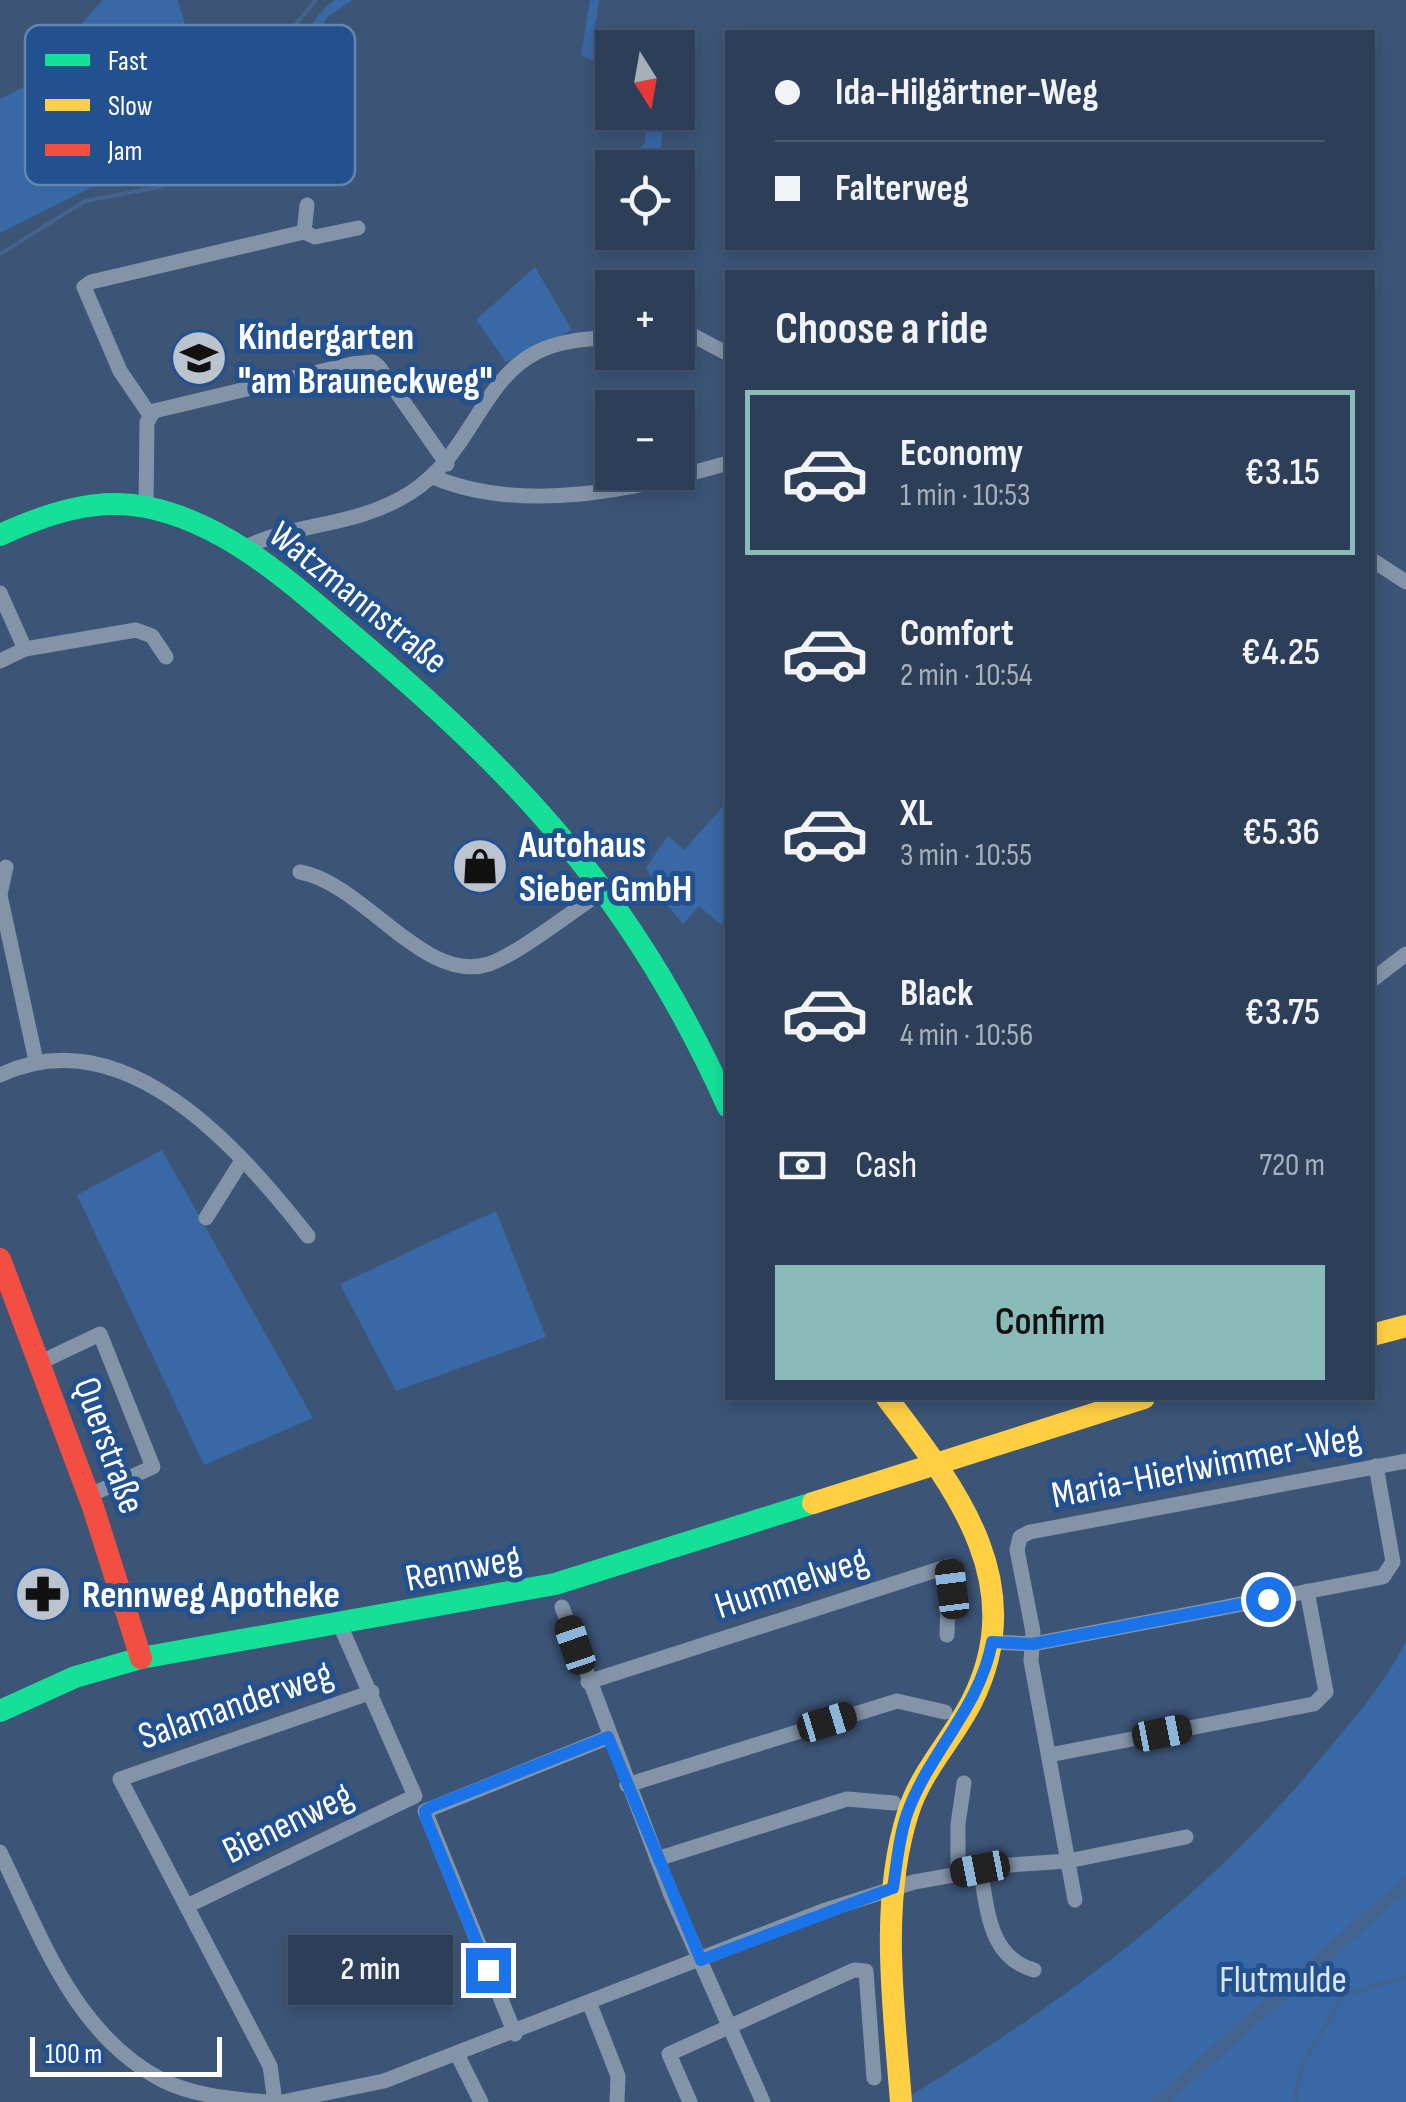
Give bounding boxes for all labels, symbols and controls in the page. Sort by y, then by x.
legend [25,25,355,185]
north arrow [595,30,695,130]
map controls [595,30,695,490]
text: Fast [108,45,147,78]
text: Ida-Hilgärtner-Weg [835,70,1098,115]
text: Slow [108,90,153,123]
text: Jam [107,135,143,168]
button: locate [595,150,695,250]
text: Falterweg [835,166,969,211]
button: + [595,270,695,370]
text: Choose a ride [775,302,988,357]
place label: Kindergarten "am Brauneckweg" [238,315,493,404]
school or university icon: Kindergarten "am Brauneckweg" [169,328,229,388]
button: − [595,390,695,490]
icon: car [780,428,870,518]
text: Economy [900,431,1023,476]
text: €3.15 [1245,450,1320,495]
text: 1 min · 10:53 [900,476,1030,515]
street label: Watzmannstraße [260,512,456,684]
icon: car [780,608,870,698]
text: Comfort [900,611,1014,656]
text: €4.25 [1241,630,1320,675]
text: 2 min · 10:54 [900,656,1032,695]
icon: car [780,788,870,878]
text: XL [900,791,933,836]
text: €5.36 [1242,810,1320,855]
place label: Autohaus Sieber GmbH [518,823,692,912]
shop icon: Autohaus Sieber GmbH [450,836,510,896]
text: 3 min · 10:55 [900,836,1032,875]
icon: car [780,968,870,1058]
text: Black [900,971,973,1016]
text: €3.75 [1245,990,1320,1035]
text: 4 min · 10:56 [900,1016,1033,1055]
icon: cash [775,1138,830,1193]
text: Cash [855,1143,917,1188]
text: 720 m [1259,1146,1325,1185]
button: Confirm [775,1265,1325,1380]
street label: Querstraße [63,1371,154,1520]
street label: Maria-Hierlwimmer-Weg [1048,1414,1365,1519]
street label: Rennweg [402,1535,525,1602]
street label: Hummelweg [709,1538,874,1629]
car [933,1557,971,1621]
pharmacy icon: Rennweg Apotheke [13,1564,73,1624]
place label: Rennweg Apotheke [82,1573,340,1618]
route start [1246,1577,1291,1622]
car [551,1612,599,1678]
street label: Salamanderweg [133,1651,338,1760]
car [794,1699,860,1745]
car [1130,1713,1194,1753]
street label: Bienenweg [215,1773,360,1874]
car [948,1849,1012,1889]
callout: 2 min [288,1935,453,2005]
route end [466,1948,511,1993]
text: 2 min [341,1950,400,1989]
park label: Flutmulde [1219,1958,1347,2003]
scale bar [30,2032,222,2076]
text: 100 m [45,2038,102,2071]

